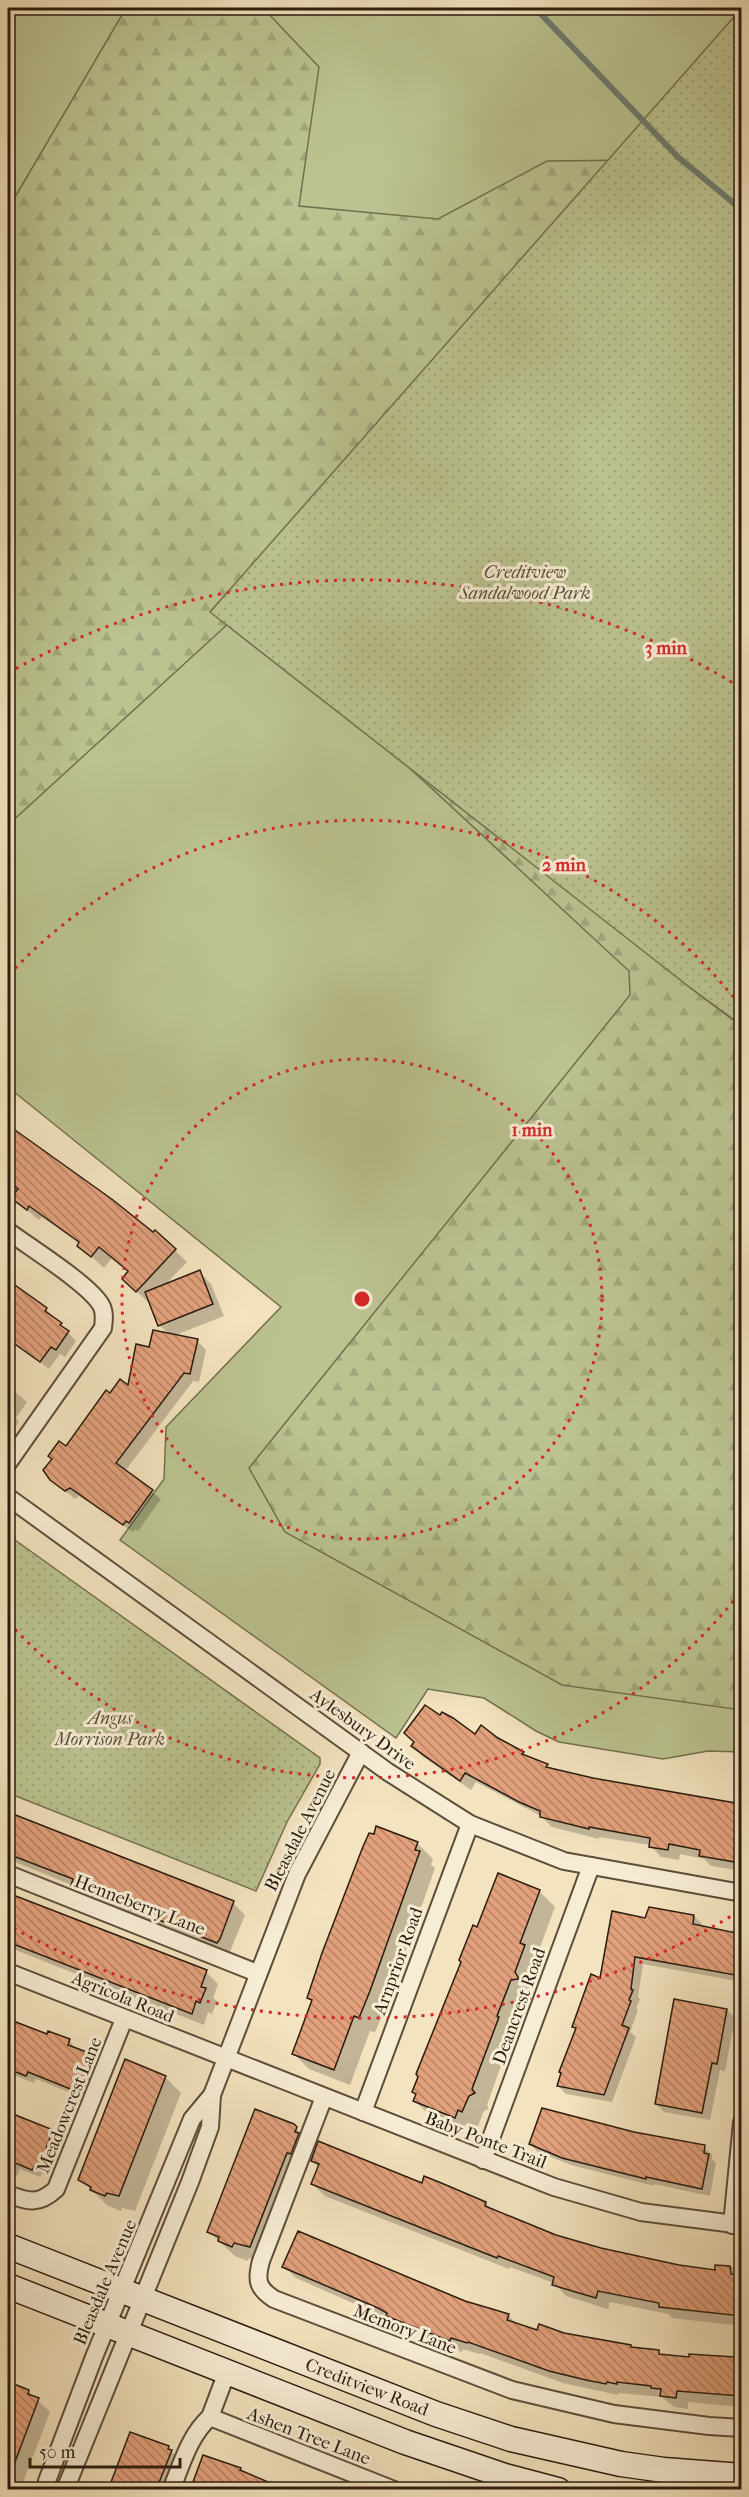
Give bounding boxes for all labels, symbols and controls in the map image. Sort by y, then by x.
park label: Creditview Sandalwood Park [459,562,590,604]
text: 3 min [645,638,688,659]
text: 2 min [542,855,586,876]
text: 1 min [511,1120,553,1141]
centre of rings [352,1289,372,1309]
street label: Aylesbury Drive [305,1683,420,1775]
park label: Angus Morrison Park [53,1708,165,1750]
street label: Bleasdale Avenue [261,1766,340,1895]
street label: Henneberry Lane [72,1871,208,1940]
street label: Arnprior Road [369,1904,428,2019]
street label: Deancrest Road [489,1945,550,2067]
street label: Agricola Road [68,1967,177,2028]
street label: Meadowcrest Lane [33,2034,106,2176]
street label: Baby Ponte Trail [422,2108,550,2173]
street label: Bleasdale Avenue [70,2216,141,2348]
street label: Memory Lane [350,2300,459,2359]
street label: Creditview Road [302,2354,432,2421]
street label: Ashen Tree Lane [243,2403,373,2470]
scale bar [30,2431,180,2469]
text: 50 m [39,2442,76,2463]

